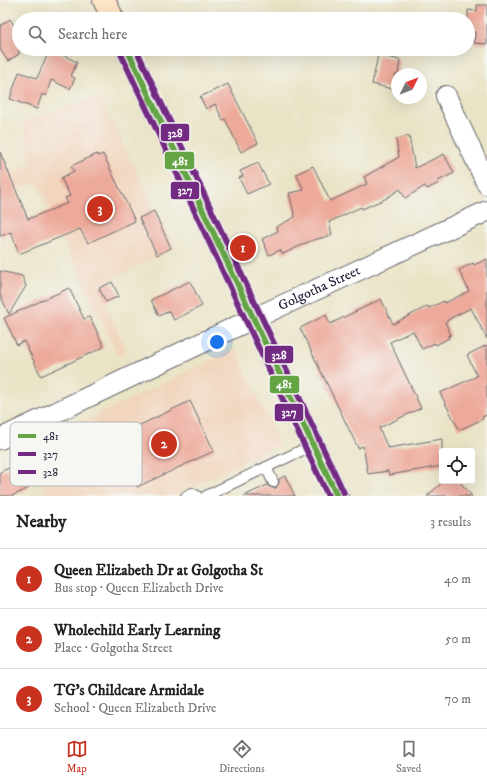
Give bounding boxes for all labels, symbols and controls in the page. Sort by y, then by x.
search box [12,12,475,56]
icon: search [26,23,48,45]
text: Search here [58,25,127,44]
north arrow [391,68,427,104]
line badge: 328 [160,123,190,142]
text: 328 [167,127,183,141]
line badge: 481 [164,151,195,170]
text: 481 [171,155,188,169]
line badge: 327 [170,181,200,200]
text: 327 [177,184,193,198]
pin: 3 [87,194,113,224]
pin: 1 [230,233,256,263]
street label: Golgotha Street [275,261,364,315]
your location [207,332,227,352]
line badge: 328 [264,345,294,364]
text: 328 [271,349,287,363]
line badge: 481 [269,375,300,394]
text: 481 [275,378,292,392]
line badge: 327 [274,403,304,422]
text: 327 [281,406,297,420]
legend [10,422,142,486]
pin: 2 [151,429,177,459]
text: 481 [43,430,59,444]
text: 327 [43,448,58,462]
map controls [439,448,475,484]
button: locate [439,448,475,484]
text: 328 [43,466,59,480]
text: Nearby [16,511,66,533]
text: 3 results [430,514,471,530]
text: Queen Elizabeth Dr at Golgotha St [54,561,263,580]
text: 1 [27,571,31,587]
text: 40 m [444,571,471,587]
text: Bus stop · Queen Elizabeth Drive [54,580,224,596]
text: Wholechild Early Learning [54,621,220,640]
text: 2 [26,631,32,647]
text: 50 m [445,631,471,647]
text: Place · Golgotha Street [54,640,173,656]
text: TG's Childcare Armidale [54,681,204,700]
text: 3 [27,691,31,707]
text: 70 m [445,691,471,707]
text: School · Queen Elizabeth Drive [54,700,216,716]
tab: Map [66,738,88,776]
tab: Directions [219,738,265,776]
tab: Saved [396,738,421,776]

